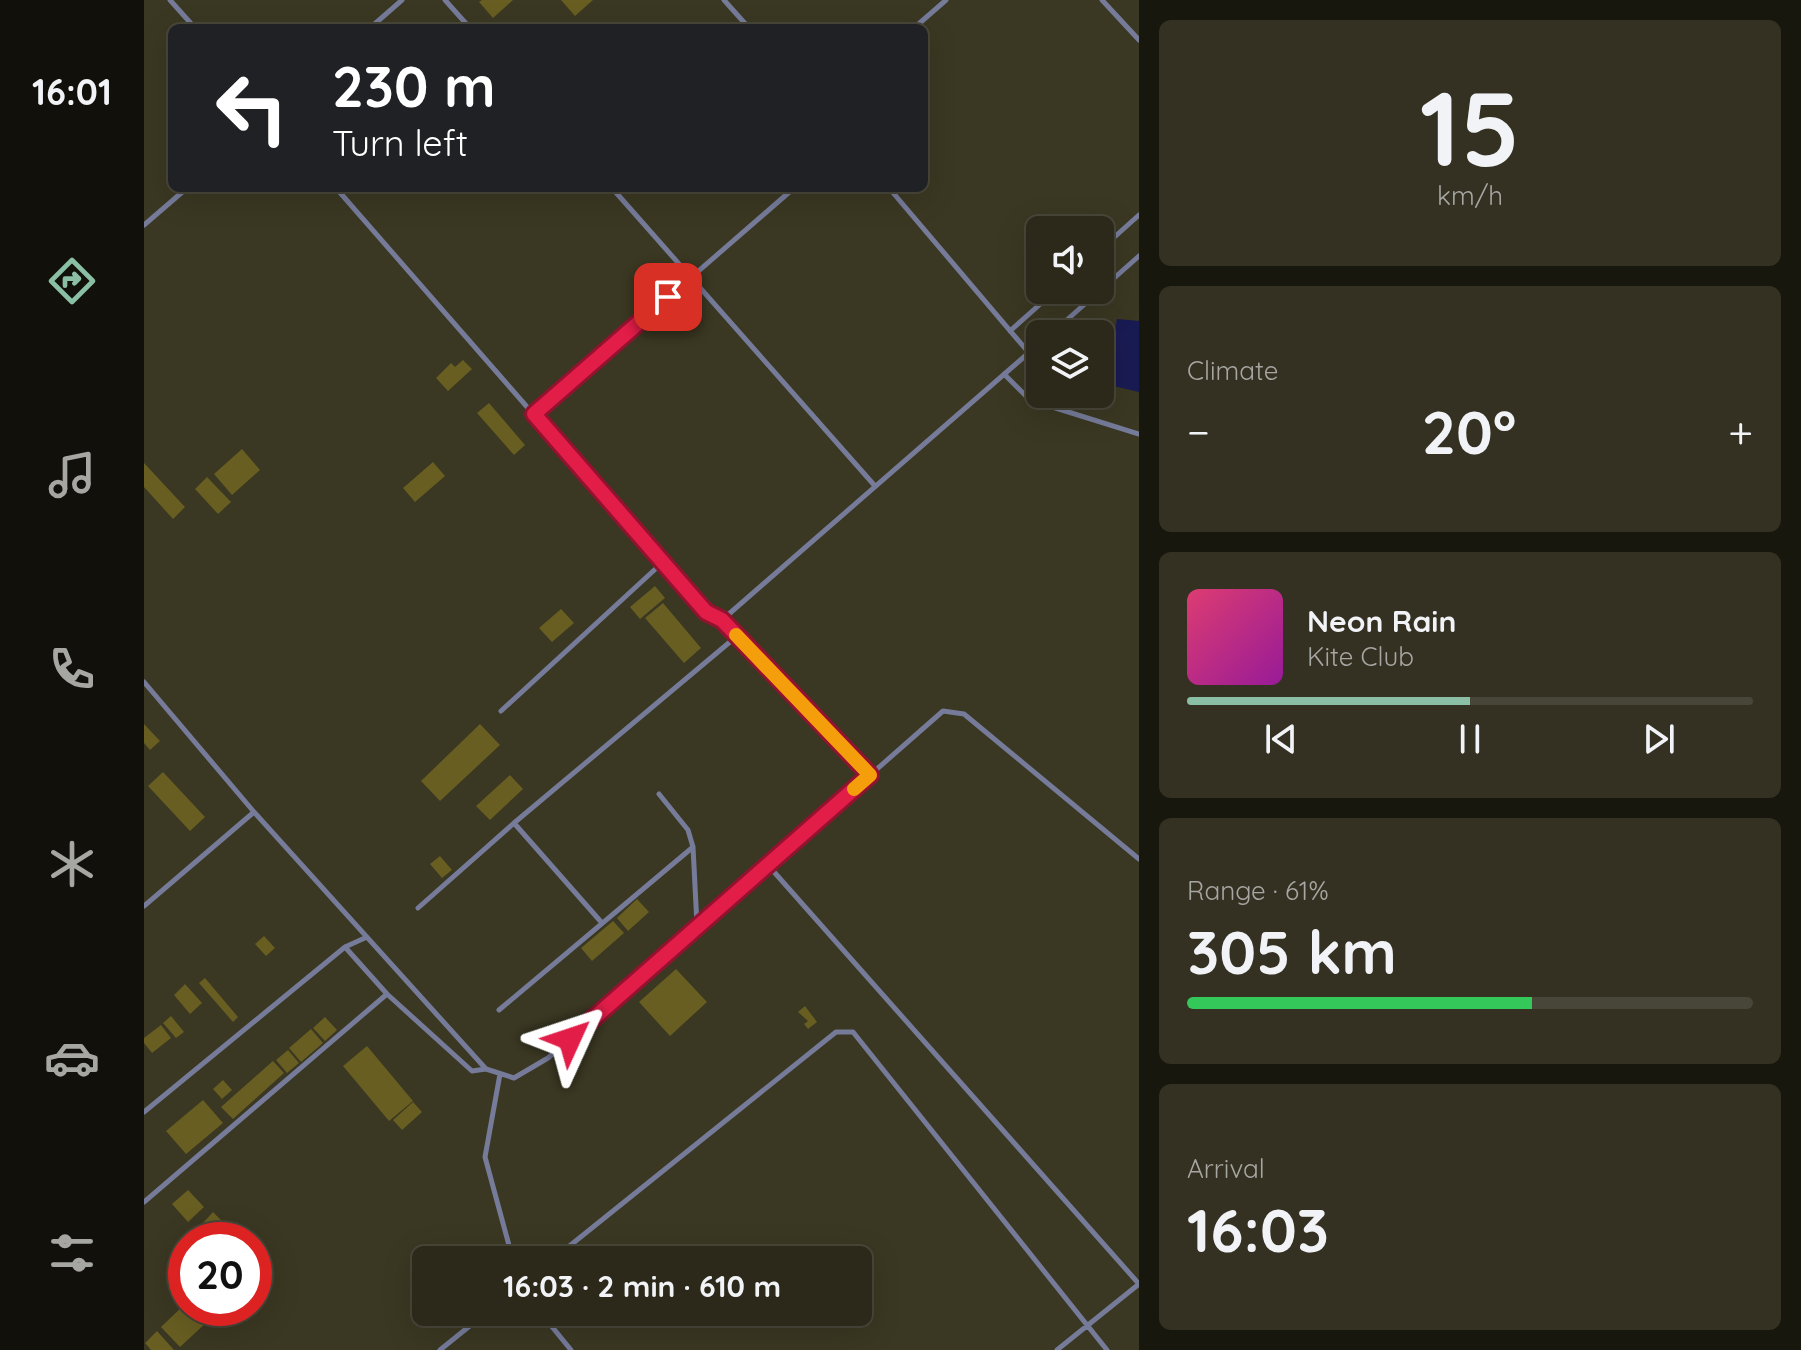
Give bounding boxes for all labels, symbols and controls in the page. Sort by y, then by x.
text: 230 m [332,51,496,121]
icon: left [200,56,304,160]
text: 15 [1420,62,1520,192]
text: 16:01 [32,69,112,114]
text: Turn left [332,120,468,165]
text: km/h [1437,179,1503,212]
map controls [1026,216,1114,408]
button: sound [1026,216,1114,304]
icon: directions [44,253,100,309]
pin [634,263,702,331]
icon: arrive [646,275,690,319]
button: layers [1026,320,1114,408]
text: Climate [1187,354,1278,387]
text: 20° [1422,394,1516,469]
text: − [1187,404,1210,459]
text: + [1728,404,1753,459]
icon: music [44,447,100,503]
text: Neon Rain [1307,602,1456,640]
text: Kite Club [1307,640,1414,673]
icon: phone [44,641,100,697]
icon: previous [1259,717,1303,761]
icon: pause [1448,717,1492,761]
icon: next [1637,717,1681,761]
icon: climate [44,836,100,892]
text: Range · 61% [1187,874,1329,907]
text: 305 km [1187,914,1397,989]
position arrow [528,997,612,1081]
icon: car [44,1030,100,1086]
text: Arrival [1187,1152,1265,1185]
text: 16:03 [1187,1192,1329,1267]
speed limit sign: 20 [168,1222,272,1326]
icon: filters [44,1225,100,1281]
text: 16:03 · 2 min · 610 m [503,1267,781,1305]

